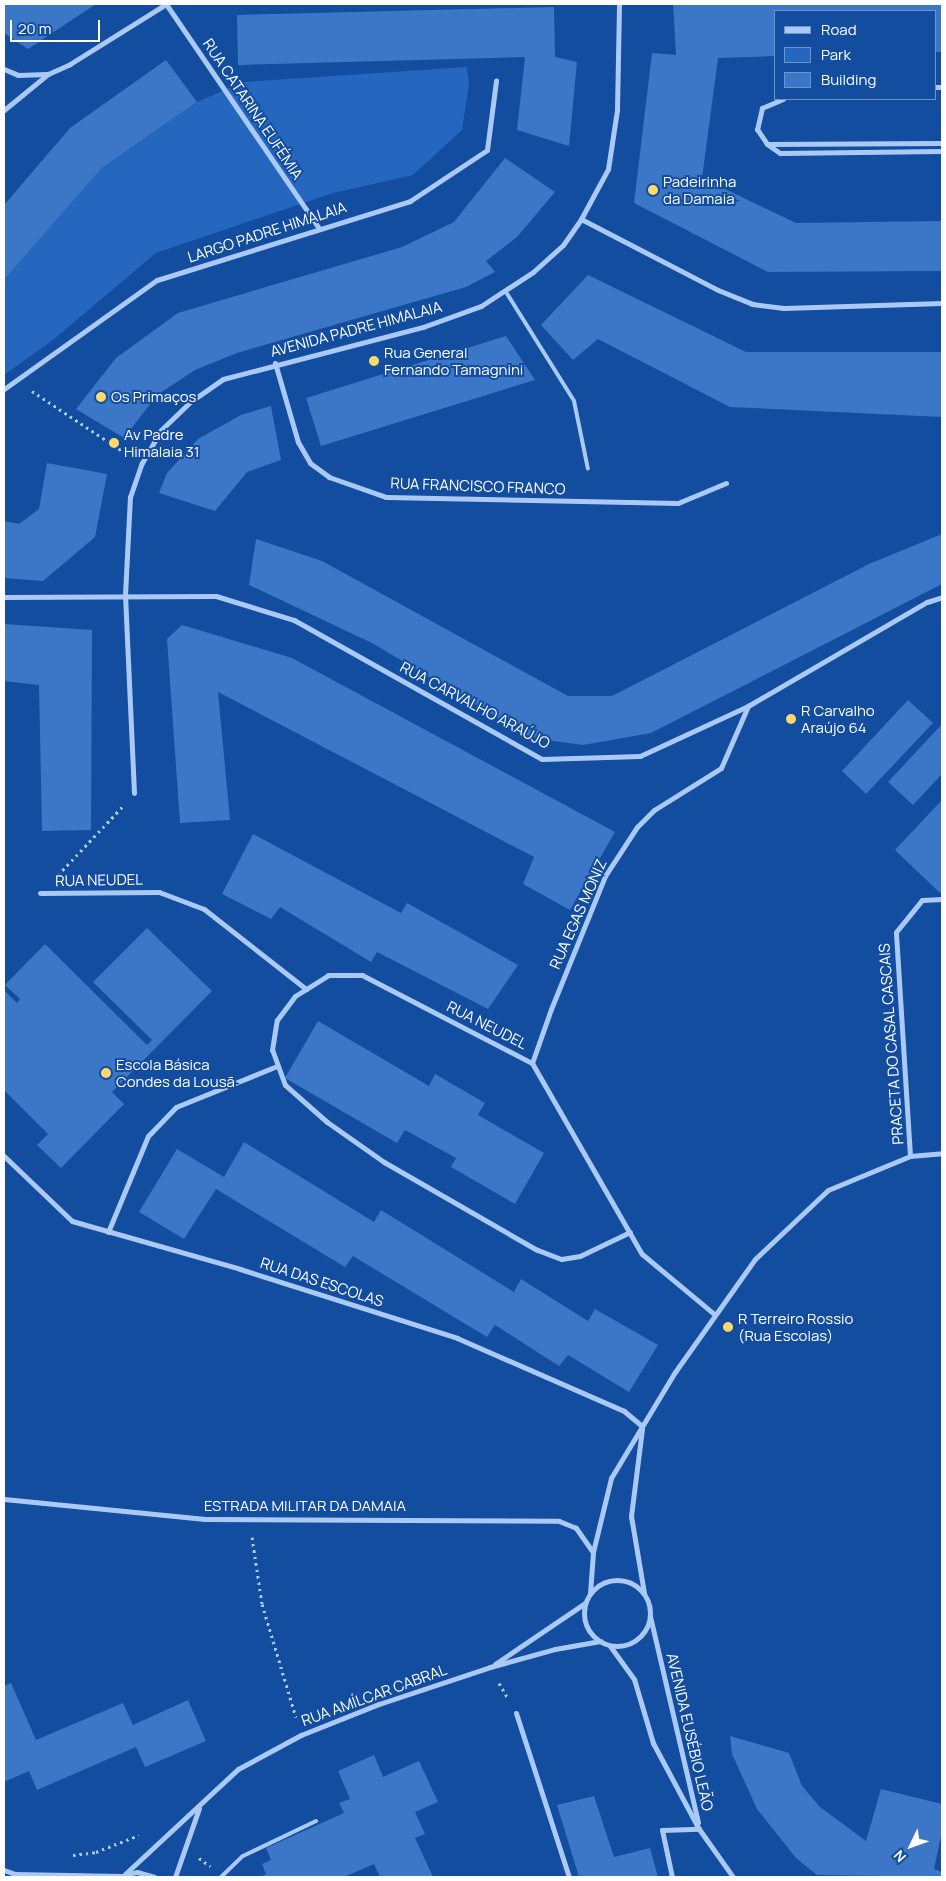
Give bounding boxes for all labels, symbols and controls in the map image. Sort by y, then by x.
scale bar [12,10,102,42]
legend [774,10,936,100]
text: 20 m [18,18,51,39]
text: Road [821,19,857,40]
street label: RUA CATARINA EUFÉMIA [199,35,307,183]
text: Park [821,44,851,65]
text: Building [821,69,876,90]
place label: Padeirinha da Damaia [663,172,736,207]
marker: Padeirinha da Damaia [647,184,659,196]
street label: LARGO PADRE HIMALAIA [185,198,349,266]
street label: AVENIDA PADRE HIMALAIA [268,297,444,361]
place label: Rua General Fernando Tamagnini [384,343,523,378]
marker: Rua General Fernando Tamagnini [368,355,380,367]
place label: Os Primaços [111,388,196,406]
marker: Os Primaços [95,391,107,403]
place label: Av Padre Himalaia 31 [124,425,200,460]
marker: Av Padre Himalaia 31 [108,437,120,449]
street label: RUA FRANCISCO FRANCO [390,474,566,498]
street label: RUA CARVALHO ARAÚJO [397,658,553,752]
place label: R Carvalho Araújo 64 [801,701,875,736]
marker: R Carvalho Araújo 64 [785,713,797,725]
street label: RUA EGAS MONIZ [546,856,610,972]
street label: RUA NEUDEL [55,870,143,890]
street label: PRACETA DO CASAL CASCAIS [875,942,907,1146]
street label: RUA NEUDEL [444,997,530,1053]
place label: Escola Básica Condes da Lousã [116,1055,235,1090]
marker: Escola Básica Condes da Lousã [100,1067,112,1079]
street label: RUA DAS ESCOLAS [258,1254,386,1310]
place label: R Terreiro Rossio (Rua Escolas) [738,1309,853,1344]
marker: R Terreiro Rossio (Rua Escolas) [722,1321,734,1333]
street label: ESTRADA MILITAR DA DAMAIA [204,1497,406,1515]
street label: AVENIDA EUSÉBIO LEÃO [663,1651,717,1813]
street label: RUA AMÍLCAR CABRAL [299,1660,449,1730]
north arrow [886,1821,936,1871]
text: N [889,1846,910,1866]

